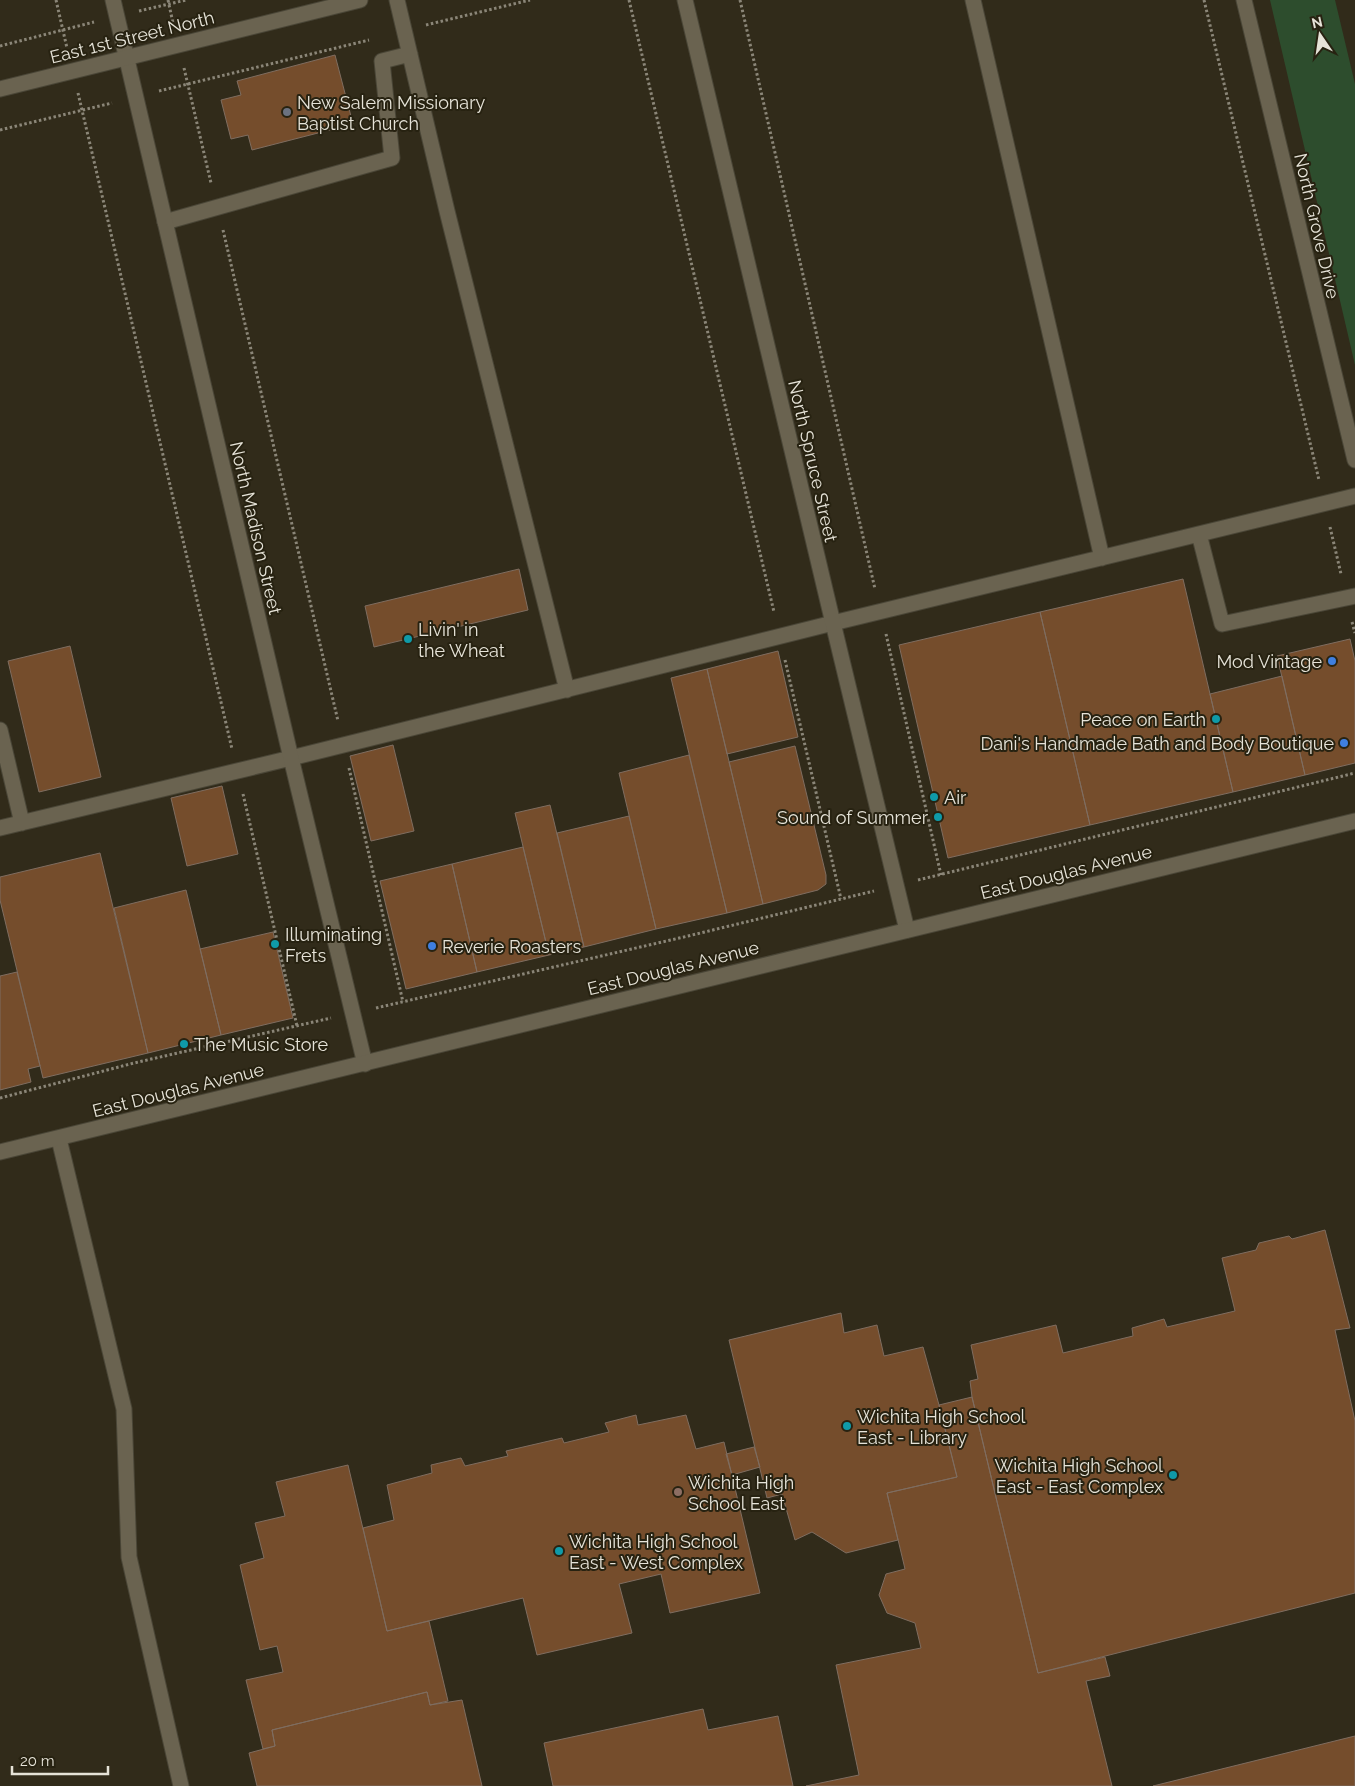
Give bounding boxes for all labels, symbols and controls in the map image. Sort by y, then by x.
street label: East 1st Street North [48,6,216,68]
north arrow [1295,10,1345,60]
text: N [1310,13,1324,31]
place label: New Salem Missionary Baptist Church [297,92,485,134]
marker: New Salem Missionary Baptist Church [281,106,293,118]
street label: North Grove Drive [1290,151,1344,301]
street label: North Spruce Street [784,378,842,544]
street label: North Madison Street [226,439,286,617]
place label: Livin' in the Wheat [418,619,505,661]
marker: Livin' in the Wheat [402,633,414,645]
place label: Mod Vintage [1216,651,1322,672]
marker: Mod Vintage [1326,655,1338,667]
place label: Peace on Earth [1080,709,1206,730]
marker: Peace on Earth [1210,713,1222,725]
place label: Dani's Handmade Bath and Body Boutique [981,733,1334,754]
marker: Dani's Handmade Bath and Body Boutique [1338,737,1350,749]
place label: Air [944,787,967,808]
marker: Air [928,791,940,803]
place label: Sound of Summer [777,807,929,828]
marker: Sound of Summer [932,811,944,823]
street label: East Douglas Avenue [978,840,1154,903]
place label: Illuminating Frets [285,924,382,966]
place label: Reverie Roasters [442,936,581,957]
street label: East Douglas Avenue [585,936,761,999]
marker: Illuminating Frets [269,938,281,950]
marker: Reverie Roasters [426,940,438,952]
place label: The Music Store [194,1034,329,1055]
marker: The Music Store [178,1038,190,1050]
street label: East Douglas Avenue [90,1058,266,1121]
place label: Wichita High School East - Library [857,1406,1026,1448]
marker: Wichita High School East - Library [841,1420,853,1432]
place label: Wichita High School East - East Complex [994,1455,1163,1497]
marker: Wichita High School East - East Complex [1167,1469,1179,1481]
place label: Wichita High School East [688,1472,794,1514]
marker: Wichita High School East [672,1486,684,1498]
place label: Wichita High School East - West Complex [569,1531,743,1573]
marker: Wichita High School East - West Complex [553,1545,565,1557]
scale bar [12,1744,109,1776]
text: 20 m [20,1752,55,1770]

